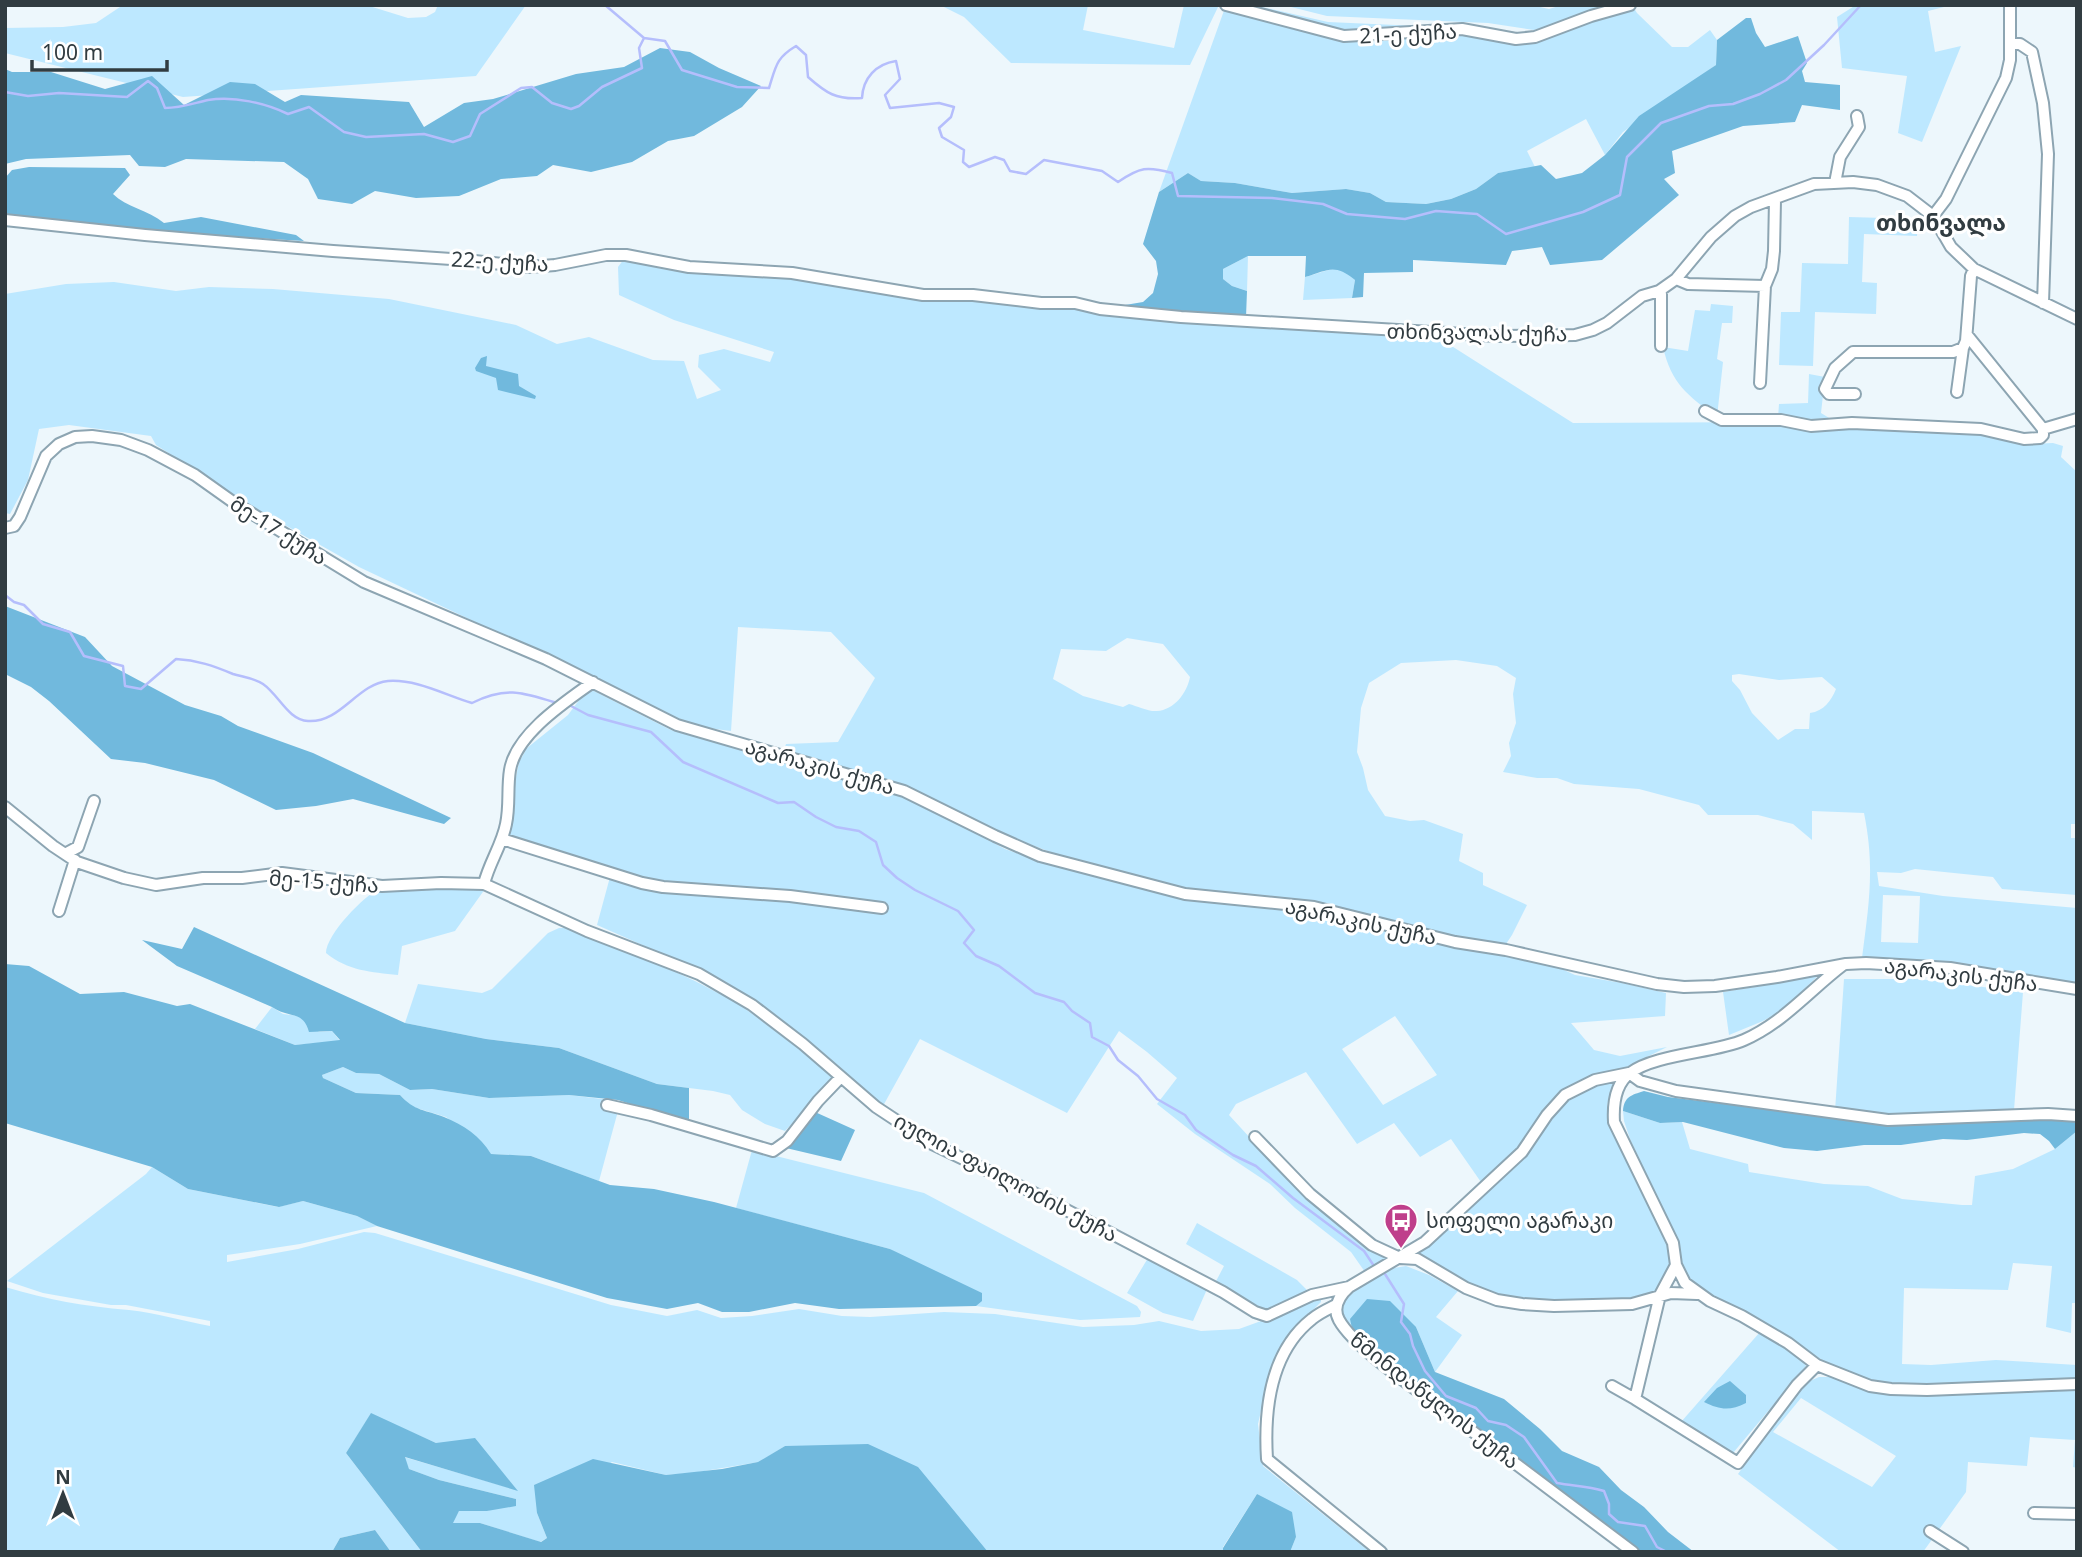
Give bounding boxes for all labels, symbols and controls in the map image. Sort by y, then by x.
street label: 21-ე ქუჩა [1359,16,1457,50]
scale bar [32,28,166,72]
text: 100 m [42,38,103,66]
district label: თხინვალა [1876,206,2006,238]
street label: 22-ე ქუჩა [451,244,549,278]
street label: თხინვალას ქუჩა [1386,316,1568,348]
street label: მე-17 ქუჩა [225,489,333,571]
street label: აგარაკის ქუჩა [742,731,898,801]
street label: მე-15 ქუჩა [268,863,380,899]
street label: აგარაკის ქუჩა [1283,891,1439,951]
street label: აგარაკის ქუჩა [1883,951,2039,997]
street label: იულია ფაილოძის ქუჩა [889,1106,1123,1248]
bus stop icon: სოფელი აგარაკი [1382,1201,1420,1250]
place label: სოფელი აგარაკი [1426,1206,1613,1234]
street label: წმინდაწყლის ქუჩა [1345,1325,1525,1475]
north arrow [28,1459,98,1529]
text: N [55,1464,71,1490]

